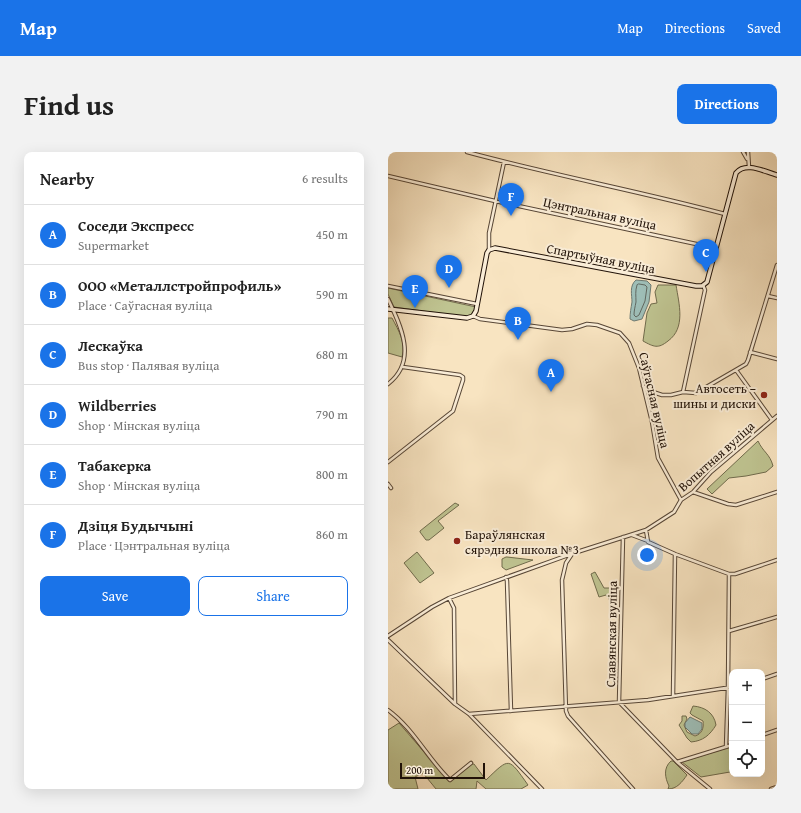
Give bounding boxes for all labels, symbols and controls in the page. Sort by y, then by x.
text: Map [20,14,57,42]
text: Map [617,18,643,38]
text: Directions [665,18,725,38]
text: Saved [747,18,781,38]
text: Find us [24,84,114,125]
button: Directions [677,84,777,124]
text: Nearby [40,166,94,191]
text: 6 results [302,169,348,188]
pin: F [498,183,524,216]
street label: Цэнтральная вуліца [542,192,659,235]
text: Соседи Экспресс [78,215,194,236]
text: A [49,225,57,244]
text: 450 m [316,225,348,244]
text: Supermarket [78,236,149,255]
street label: Спартыўная вуліца [545,239,658,278]
pin: C [693,239,719,272]
pin: D [436,255,462,288]
text: ООО «Металлстройпрофиль» [78,275,281,296]
pin: E [402,275,428,308]
text: B [49,285,57,304]
text: 590 m [316,285,348,304]
text: Place · Саўгасная вуліца [78,296,212,315]
pin: B [505,307,531,340]
text: Лескаўка [78,335,143,356]
text: C [49,345,57,364]
text: 680 m [316,345,348,364]
street label: Саўгасная вуліца [634,350,675,451]
text: Bus stop · Палявая вуліца [78,356,219,375]
pin: A [538,359,564,392]
place label: Автосеть – шины и диски [673,379,756,413]
marker: Автосеть – шины и диски [759,390,769,400]
text: Wildberries [78,395,156,416]
text: D [49,405,57,424]
text: 790 m [316,405,348,424]
text: Shop · Мінская вуліца [78,416,200,435]
street label: Вопытная вуліца [674,416,759,496]
text: Табакерка [78,455,151,476]
text: E [50,465,56,484]
text: 800 m [316,465,348,484]
text: Shop · Мінская вуліца [78,476,200,495]
text: Дзіця Будычыні [78,515,193,536]
text: F [50,525,56,544]
text: 860 m [316,525,348,544]
place label: Бараўлянская сярэдняя школа №3 [465,525,579,559]
text: Place · Цэнтральная вуліца [78,536,230,555]
marker: Бараўлянская сярэдняя школа №3 [452,536,462,546]
your location [637,545,657,565]
button: Save [40,576,190,616]
button: Share [198,576,348,616]
street label: Славянская вуліца [601,580,622,687]
map controls [729,669,765,777]
button: + [729,669,765,705]
button: − [729,705,765,741]
button: locate [729,741,765,777]
scale bar [400,761,485,780]
text: 200 m [406,762,433,778]

